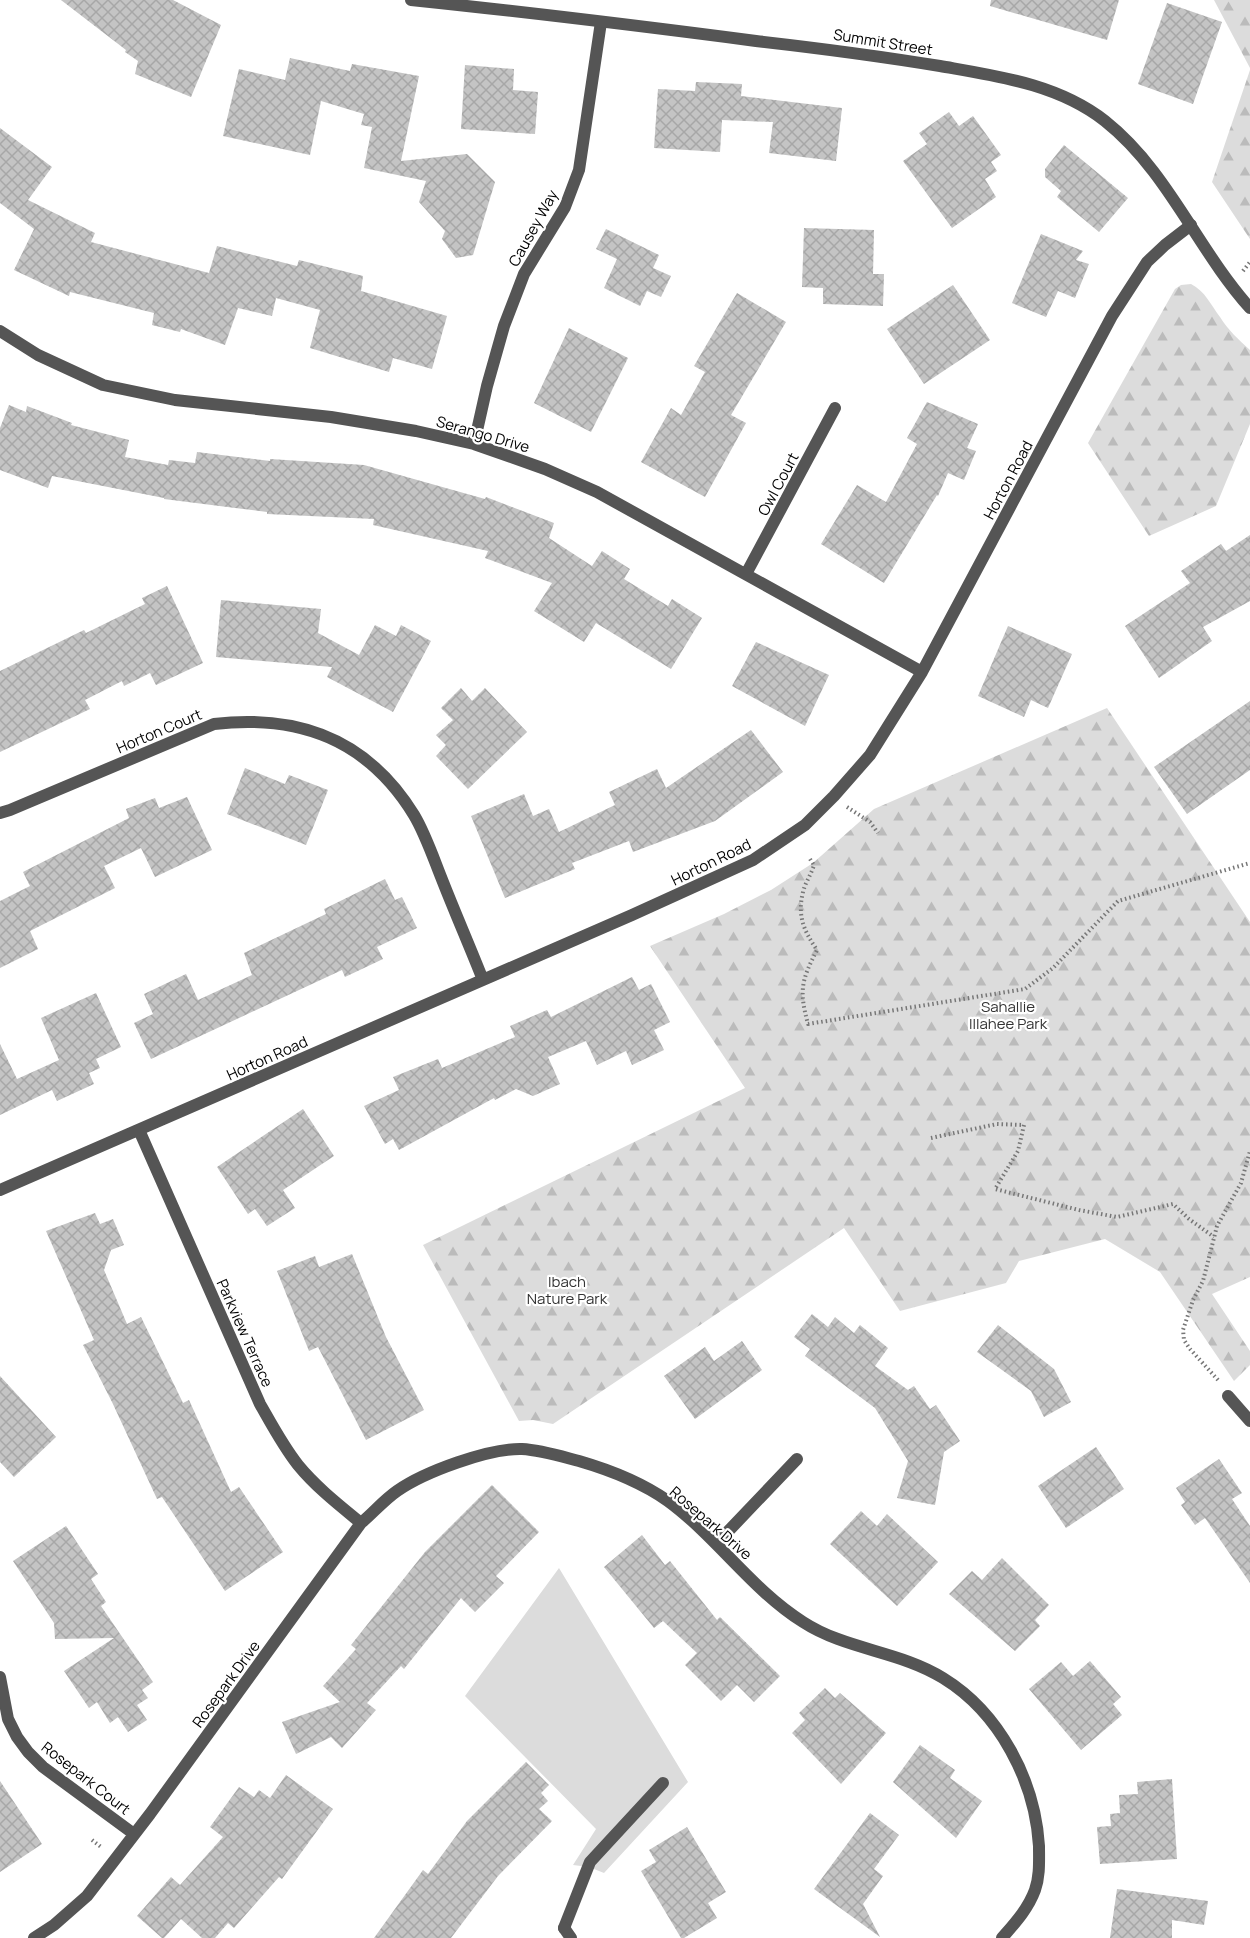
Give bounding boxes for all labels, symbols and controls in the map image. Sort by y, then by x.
street label: Summit Street [832,24,934,60]
street label: Causey Way [503,186,563,270]
street label: Serango Drive [434,411,532,457]
street label: Horton Road [978,437,1038,523]
street label: Owl Court [753,449,803,519]
street label: Horton Court [113,704,205,758]
street label: Horton Road [667,834,755,890]
park label: Sahallie Illahee Park [969,996,1048,1034]
street label: Horton Road [223,1031,311,1085]
park label: Ibach Nature Park [527,1271,608,1309]
street label: Parkview Terrace [212,1276,278,1391]
street label: Rosepark Drive [665,1481,757,1565]
street label: Rosepark Drive [187,1636,265,1732]
street label: Rosepark Court [37,1737,135,1819]

